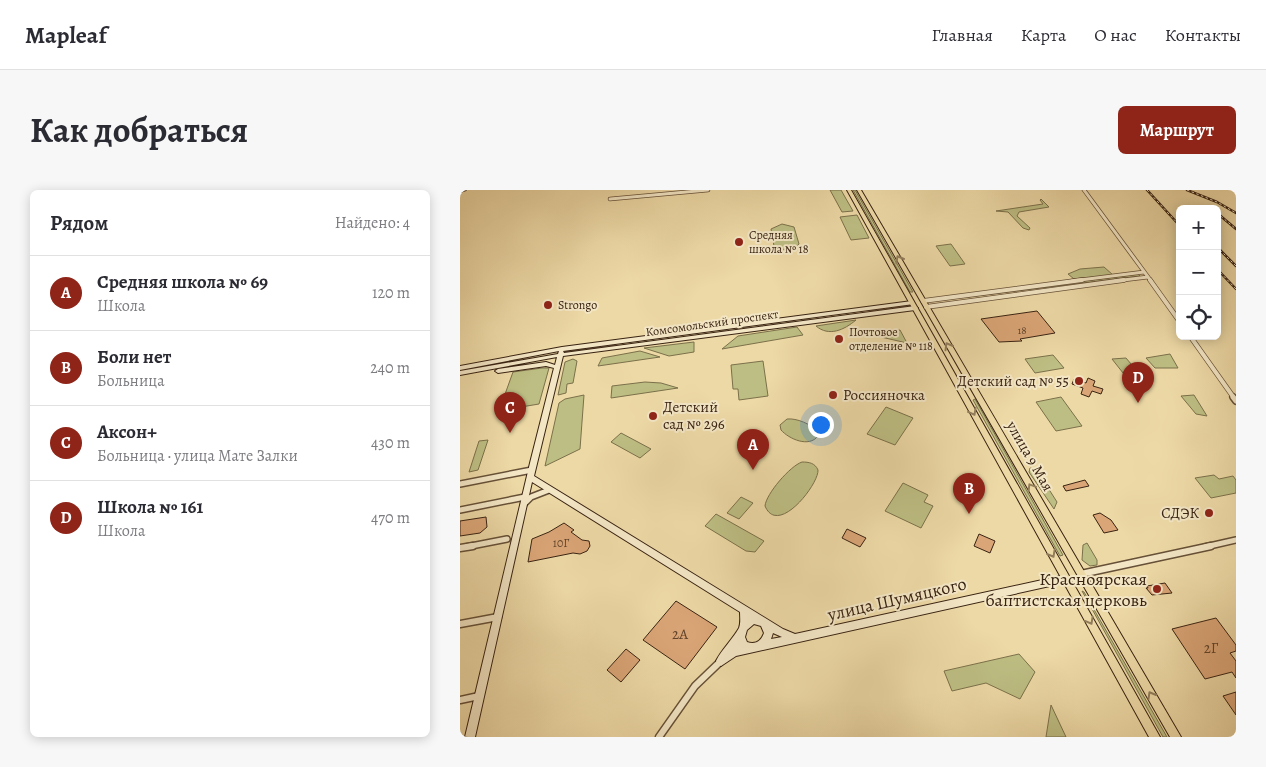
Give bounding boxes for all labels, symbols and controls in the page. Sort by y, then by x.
text: Mapleaf [25,19,107,51]
text: Главная [932,23,993,47]
text: Карта [1021,23,1066,47]
text: О нас [1094,23,1137,47]
text: Контакты [1165,23,1241,47]
text: Как добраться [30,106,248,154]
button: Маршрут [1118,106,1236,154]
map controls [1176,205,1221,340]
button: + [1176,205,1221,250]
text: Рядом [50,209,108,237]
text: Найдено: 4 [335,212,410,234]
place label: Средняя школа № 18 [749,227,809,257]
marker: Средняя школа № 18 [733,236,745,248]
button: − [1176,250,1221,295]
one-way arrow [895,255,905,264]
text: Средняя школа № 69 [97,269,268,295]
text: A [61,282,71,304]
text: 120 m [372,282,410,304]
text: Школа [97,295,145,317]
button: locate [1176,295,1221,340]
place label: Strongo [558,297,597,313]
marker: Strongo [542,299,554,311]
street label: Комсомольский проспект [645,306,780,340]
house number: 18 [1017,323,1027,338]
place label: Почтовое отделение № 118 [849,324,933,354]
marker: Почтовое отделение № 118 [833,333,845,345]
one-way arrow [945,343,955,352]
text: Боли нет [97,344,172,370]
text: B [61,357,71,379]
text: 240 m [370,357,410,379]
pin: D [1122,362,1154,403]
text: Больница [97,370,165,392]
place label: Детский сад № 55 [957,371,1069,391]
marker: Детский сад № 55 [1073,375,1085,387]
place label: Россияночка [843,385,925,405]
marker: Россияночка [827,389,839,401]
pin: C [494,392,526,433]
place label: Детский сад № 296 [663,397,725,434]
one-way arrow [966,406,976,415]
marker: Детский сад № 296 [647,410,659,422]
your location [808,412,834,438]
street label: улица 9 Мая [1001,416,1058,495]
text: Аксон+ [97,419,157,445]
pin: A [737,429,769,470]
text: C [61,432,71,454]
text: 430 m [371,432,410,454]
text: Больница · улица Мате Залки [97,445,298,467]
pin: B [953,473,985,514]
one-way arrow [1027,483,1037,492]
text: Школа № 161 [97,494,203,520]
place label: СДЭК [1161,503,1199,523]
text: D [60,507,72,529]
text: 470 m [371,507,410,529]
marker: СДЭК [1203,507,1215,519]
text: Школа [97,520,145,542]
house number: 10Г [553,535,569,551]
one-way arrow [1045,549,1055,558]
place label: Красноярская баптистская церковь [985,567,1147,612]
street label: улица Шумяцкого [824,571,969,627]
marker: Красноярская баптистская церковь [1151,583,1163,595]
one-way arrow [1083,615,1093,624]
house number: 2А [672,624,688,644]
house number: 2Г [1204,638,1219,658]
one-way arrow [1148,691,1158,700]

